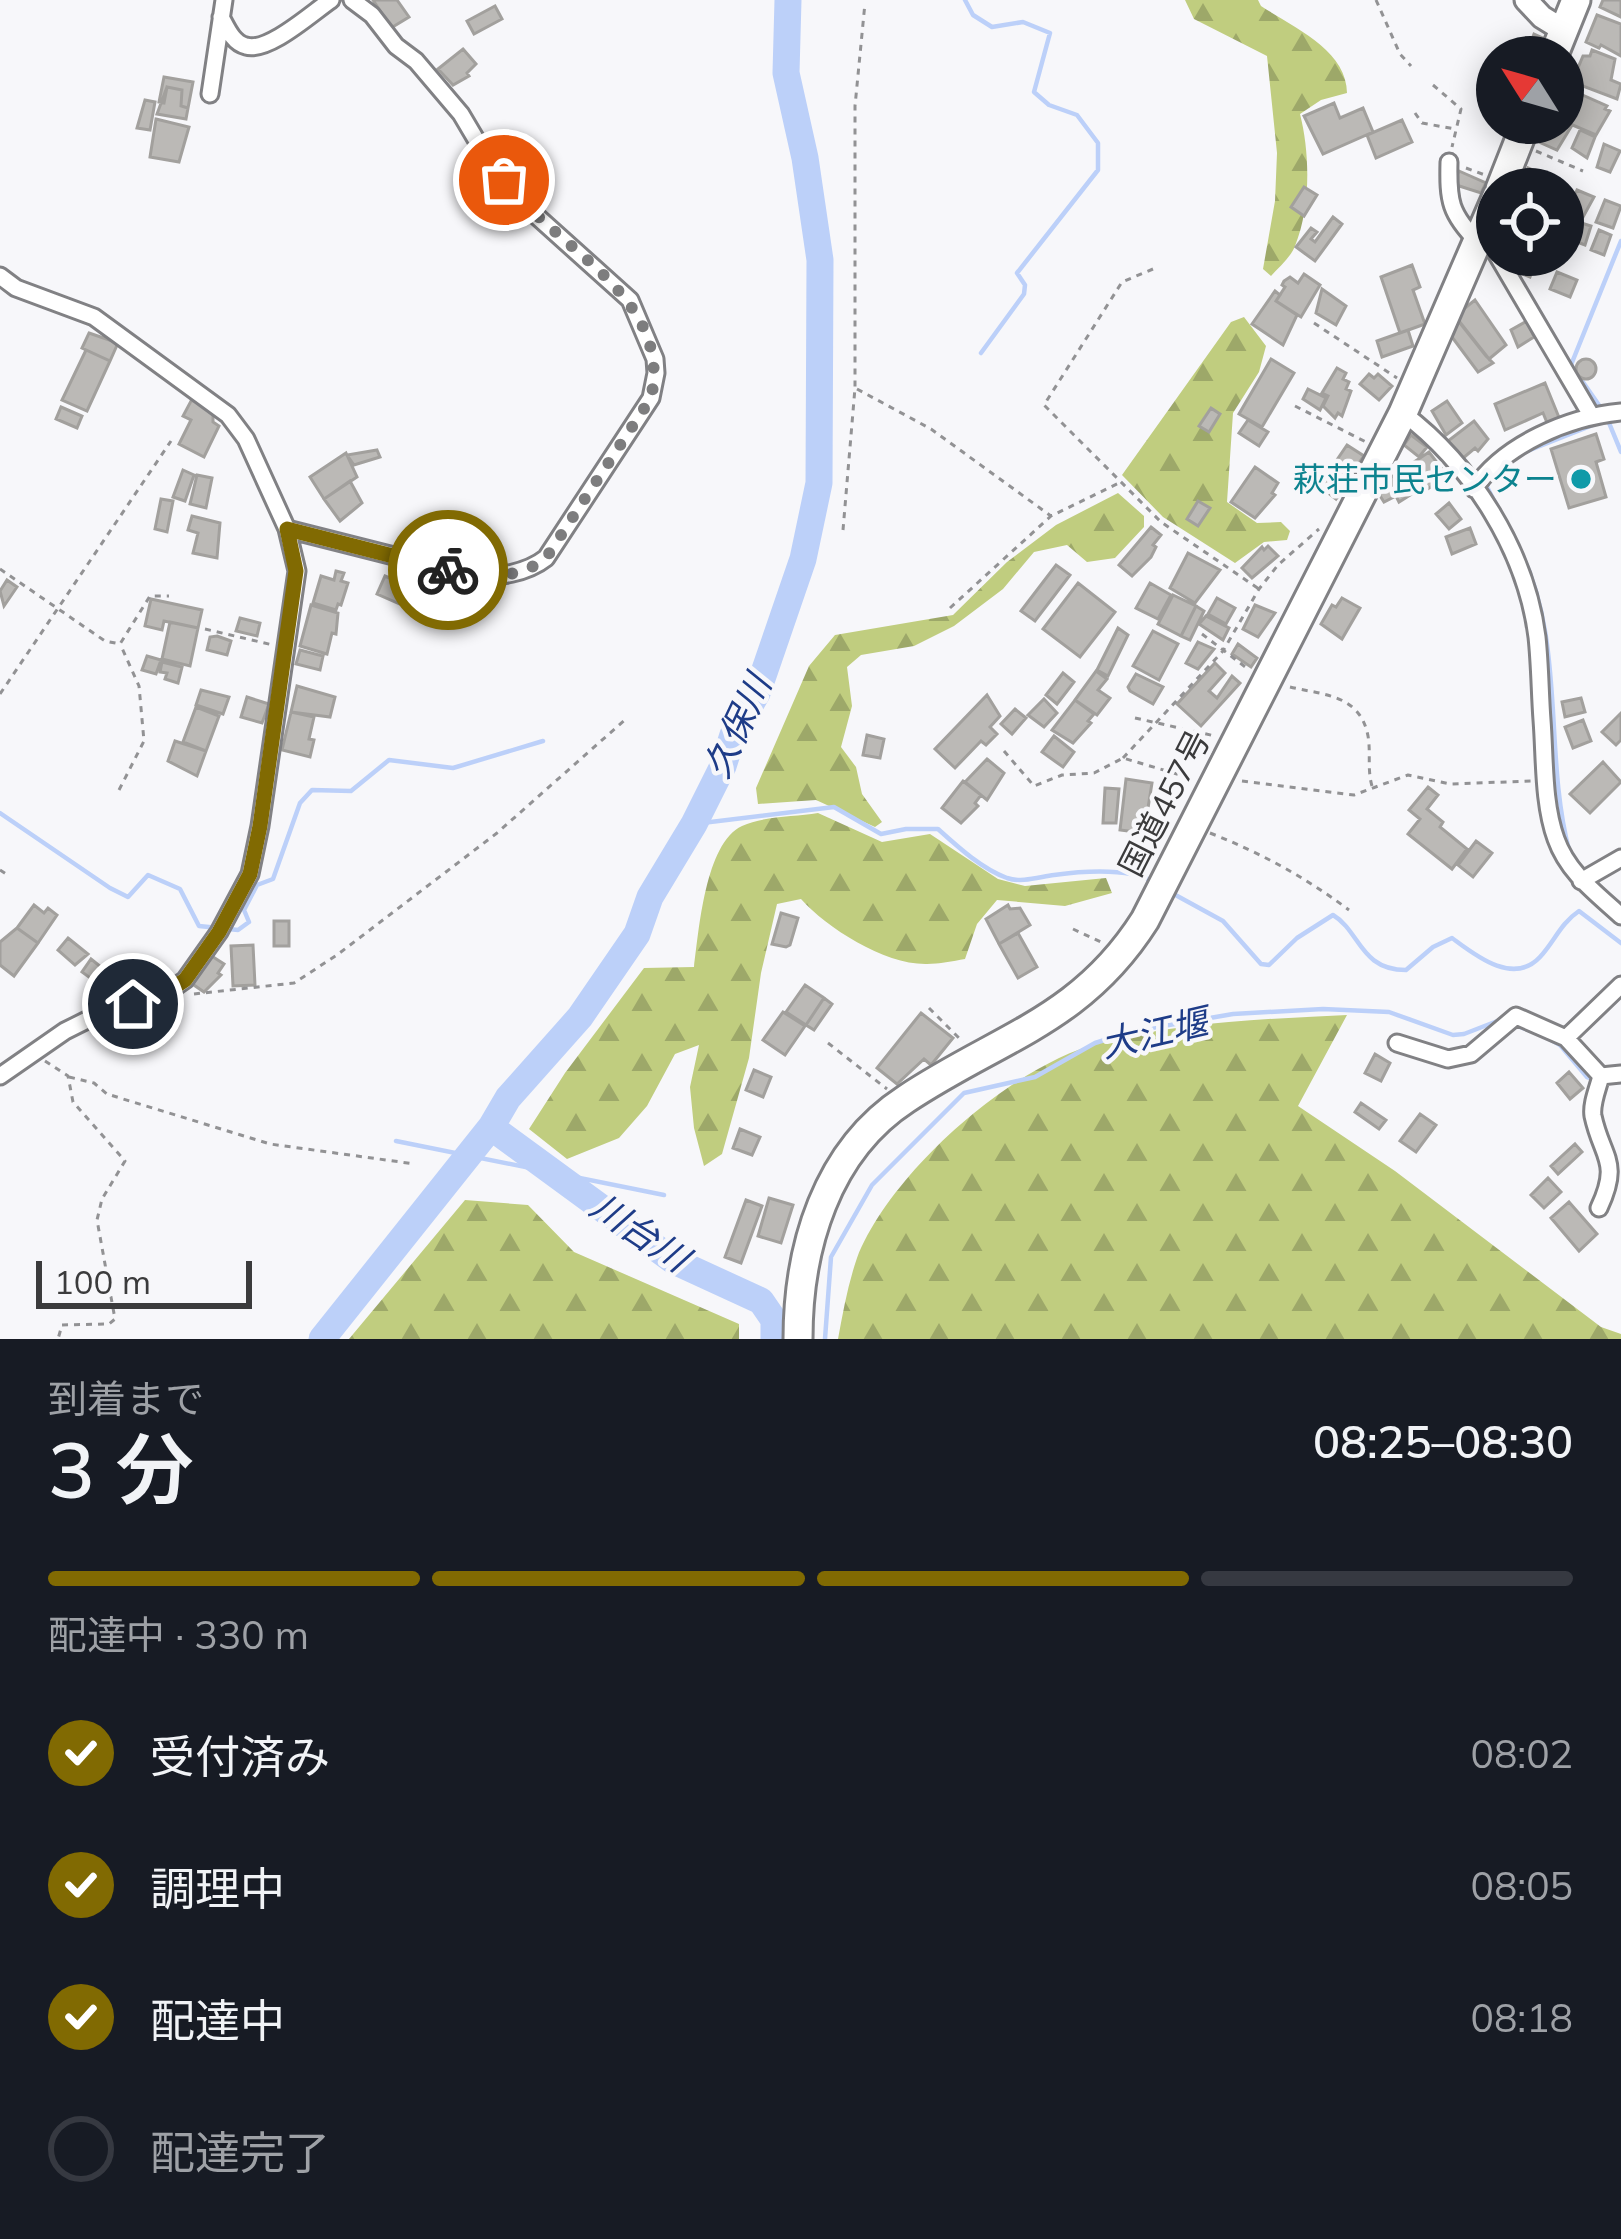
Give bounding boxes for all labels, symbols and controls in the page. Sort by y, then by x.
north arrow [1476,36,1584,144]
map controls [1476,36,1584,276]
pin [453,129,555,231]
icon: bag [471,147,537,213]
button: locate [1476,168,1584,276]
place label: 萩荘市民センター [1293,458,1557,499]
marker: 萩荘市民センター [1568,466,1594,492]
courier [388,510,508,630]
icon: bike [415,537,481,603]
water label: 久保川 [693,664,781,784]
street label: 国道457号 [1109,723,1218,883]
pin [82,953,184,1055]
icon: home [100,971,166,1037]
water label: 大江堰 [1096,997,1217,1067]
water label: 川台川 [583,1183,701,1283]
scale bar [36,1255,252,1308]
text: 100 m [54,1261,151,1302]
text: 到着まで [48,1374,204,1423]
text: 08:25–08:30 [1313,1413,1573,1469]
text: 3 分 [48,1420,194,1518]
text: 配達中 · 330 m [48,1610,309,1659]
icon: check [48,1720,114,1786]
text: 受付済み [150,1728,330,1784]
text: 08:02 [1471,1729,1573,1778]
icon: check [48,1852,114,1918]
text: 調理中 [150,1860,285,1916]
text: 08:05 [1471,1861,1573,1910]
icon: check [48,1984,114,2050]
text: 配達中 [150,1992,285,2048]
text: 08:18 [1471,1993,1573,2042]
text: 配達完了 [150,2124,330,2180]

